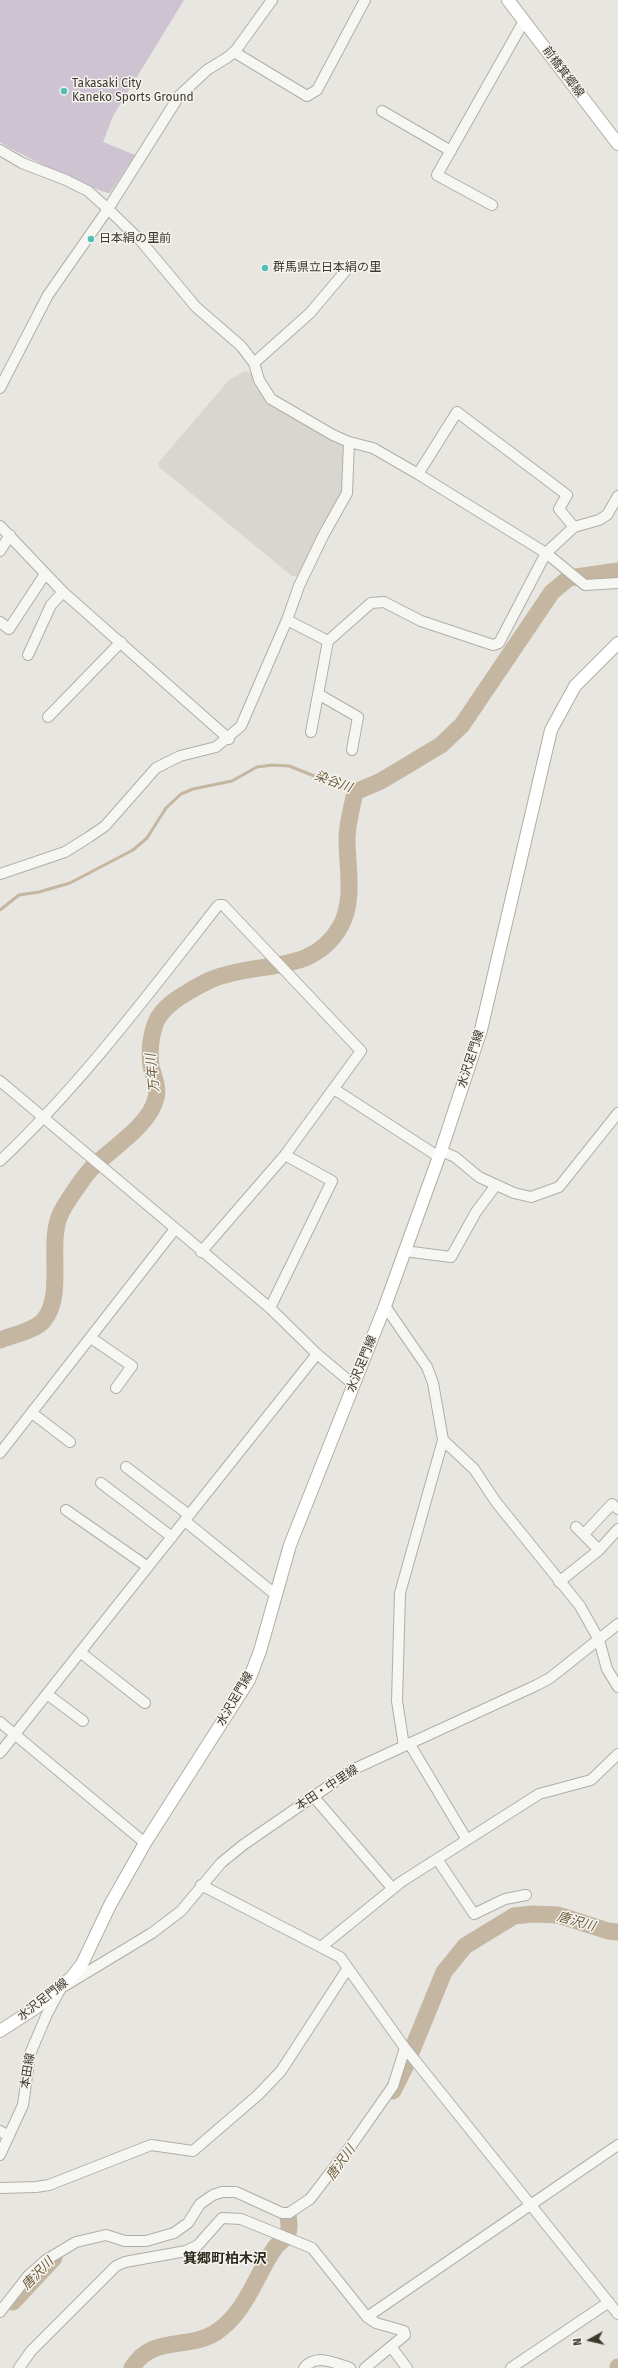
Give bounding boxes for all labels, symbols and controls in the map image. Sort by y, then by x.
street label: 前橋箕郷線 [539,44,587,100]
place label: Takasaki City Kaneko Sports Ground [72,77,194,105]
marker: Takasaki City Kaneko Sports Ground [59,86,69,96]
place label: 日本絹の里前 [99,232,171,246]
marker: 日本絹の里前 [86,234,96,244]
place label: 群馬県立日本絹の里 [273,261,381,275]
marker: 群馬県立日本絹の里 [260,263,270,273]
water label: 染谷川 [312,768,354,796]
street label: 水沢足門線 [455,1028,487,1090]
water label: 万年川 [143,1053,163,1093]
street label: 水沢足門線 [344,1333,380,1395]
street label: 水沢足門線 [214,1669,256,1729]
street label: 本田・中里線 [293,1762,361,1814]
water label: 唐沢川 [555,1909,597,1935]
street label: 水沢足門線 [15,1976,71,2024]
street label: 本田線 [18,2052,38,2090]
water label: 唐沢川 [323,2143,359,2183]
district label: 箕郷町柏木沢 [183,2251,267,2267]
water label: 唐沢川 [19,2255,57,2293]
north arrow [570,2320,610,2360]
text: N [571,2337,585,2346]

